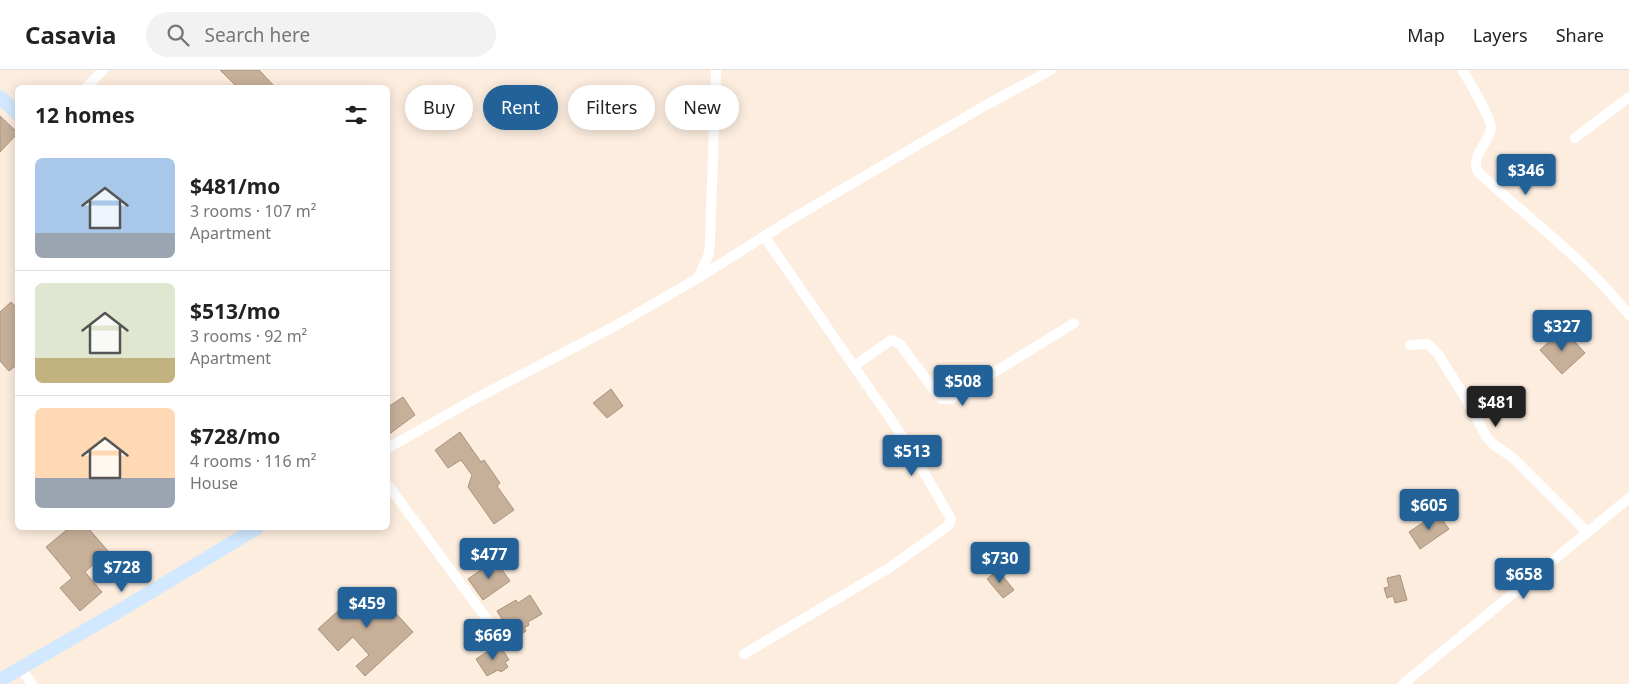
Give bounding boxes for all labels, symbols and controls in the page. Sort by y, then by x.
search box [146,12,496,57]
text: Casavia [25,18,116,51]
icon: search [164,21,192,49]
text: Search here [204,22,310,48]
text: Map [1407,23,1445,47]
text: Layers [1473,23,1528,47]
text: Share [1556,23,1604,47]
chip: Buy [405,85,473,130]
chip: Rent [483,85,558,130]
chip: Filters [568,85,655,130]
chip: New [665,85,739,130]
text: 12 homes [35,101,135,129]
icon: filters [342,101,370,129]
pin: $346 [1496,154,1556,196]
text: $346 [1508,159,1544,181]
text: $481/mo [190,172,280,200]
icon: home [75,178,135,238]
text: 3 rooms · 107 m² [190,200,316,222]
text: Apartment [190,222,271,244]
text: $513/mo [190,297,280,325]
icon: home [75,303,135,363]
pin: $327 [1532,310,1592,352]
text: $327 [1544,315,1580,337]
text: 3 rooms · 92 m² [190,325,307,347]
text: Apartment [190,347,271,369]
pin: $508 [933,364,993,407]
text: $508 [945,370,981,392]
pin: $481 [1466,386,1526,428]
text: $481 [1478,391,1514,413]
text: $728/mo [190,422,280,450]
icon: home [75,428,135,488]
pin: $513 [882,434,942,477]
text: $513 [894,440,930,462]
text: 4 rooms · 116 m² [190,450,316,472]
text: House [190,472,238,494]
pin: $605 [1399,488,1459,531]
text: $605 [1411,494,1447,516]
pin: $477 [459,538,519,580]
pin: $730 [970,542,1030,584]
text: $477 [471,543,507,565]
text: $730 [982,547,1018,569]
pin: $728 [92,550,152,593]
text: $728 [104,556,140,578]
pin: $658 [1494,558,1554,600]
text: $658 [1506,563,1542,585]
pin: $459 [337,586,397,629]
text: $459 [349,592,385,614]
pin: $669 [463,618,523,661]
text: $669 [475,624,511,646]

